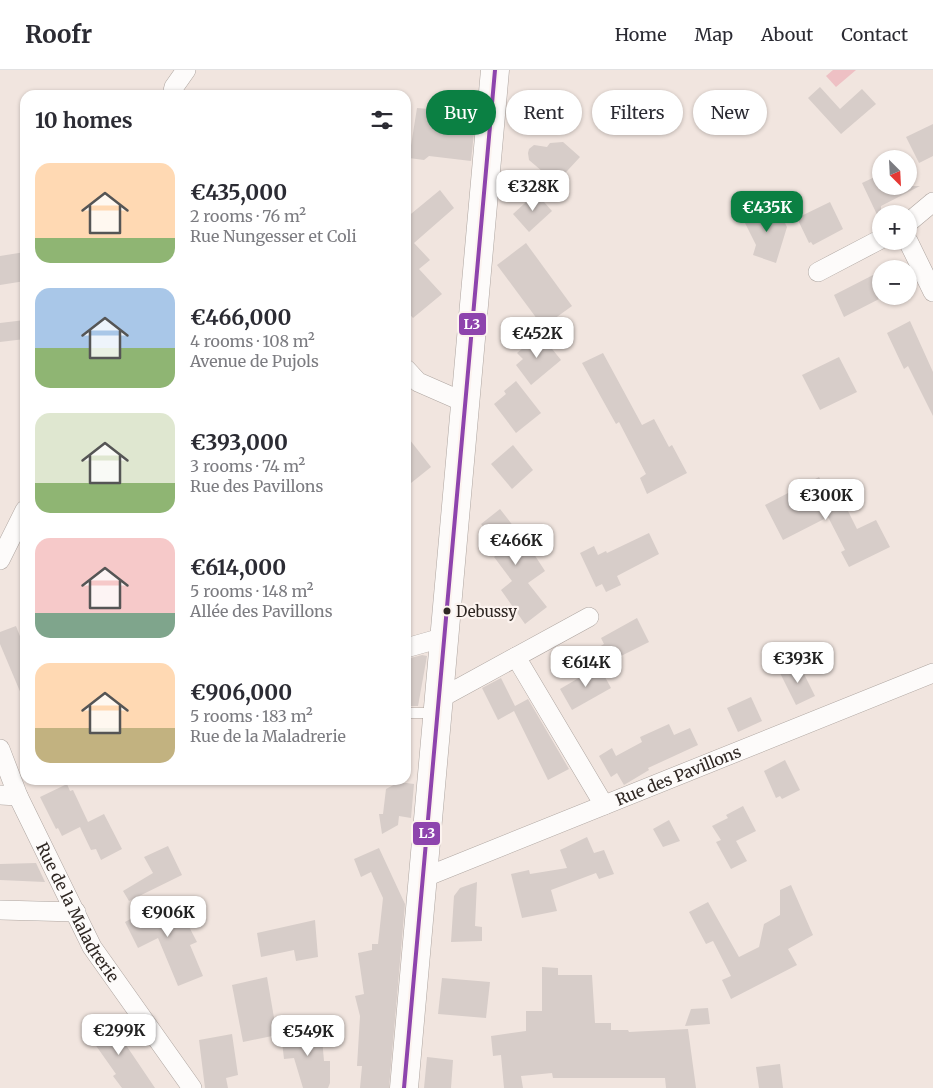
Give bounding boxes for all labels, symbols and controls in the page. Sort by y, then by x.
text: Roofr [25,19,92,50]
text: Home [615,23,667,46]
text: Map [695,23,733,46]
text: About [761,23,813,46]
text: Contact [841,23,908,46]
chip: Buy [426,90,496,135]
chip: Rent [506,90,582,135]
chip: Filters [592,90,683,135]
chip: New [693,90,767,135]
icon: filters [368,106,396,134]
text: 10 homes [35,107,133,134]
north arrow [872,150,918,195]
map controls [872,150,917,305]
pin: €328K [498,170,568,212]
text: €328K [507,176,559,196]
text: €435,000 [190,179,287,206]
icon: home [75,183,135,243]
pin: €435K [732,190,802,233]
text: €435K [742,197,792,217]
button: + [872,205,917,250]
text: 2 rooms · 76 m² [190,206,306,226]
text: Rue Nungesser et Coli [190,226,357,246]
button: − [872,260,917,305]
text: €466,000 [190,304,291,331]
icon: home [75,308,135,368]
line badge: L3 [458,312,487,336]
text: L3 [464,315,480,333]
pin: €452K [502,316,572,359]
text: €452K [512,323,562,343]
text: 4 rooms · 108 m² [190,331,315,351]
text: Avenue de Pujols [190,351,319,371]
text: €393,000 [190,429,288,456]
icon: home [75,433,135,493]
text: 3 rooms · 74 m² [190,456,305,476]
text: Rue des Pavillons [190,476,323,496]
pin: €300K [791,478,861,521]
text: €300K [799,485,853,505]
pin: €466K [481,524,551,566]
text: €466K [490,530,542,550]
text: €614,000 [190,554,286,581]
icon: home [75,558,135,618]
text: 5 rooms · 148 m² [190,581,314,601]
text: Allée des Pavillons [190,601,333,621]
place label: Debussy [456,602,517,621]
marker: Debussy [442,606,452,616]
pin: €393K [763,642,833,684]
pin: €614K [551,646,621,688]
text: €393K [773,648,823,668]
text: €614K [562,652,610,672]
text: €906,000 [190,679,292,706]
icon: home [75,683,135,743]
text: 5 rooms · 183 m² [190,706,313,726]
text: Rue de la Maladrerie [190,726,346,746]
street label: Rue des Pavillons [613,741,744,810]
line badge: L3 [412,821,441,846]
text: L3 [419,824,435,842]
street label: Rue de la Maladrerie [32,839,124,986]
pin: €906K [133,896,203,938]
text: €906K [141,902,195,922]
pin: €299K [84,1014,154,1056]
pin: €549K [273,1014,343,1057]
text: €299K [93,1020,145,1040]
text: €549K [282,1021,334,1041]

